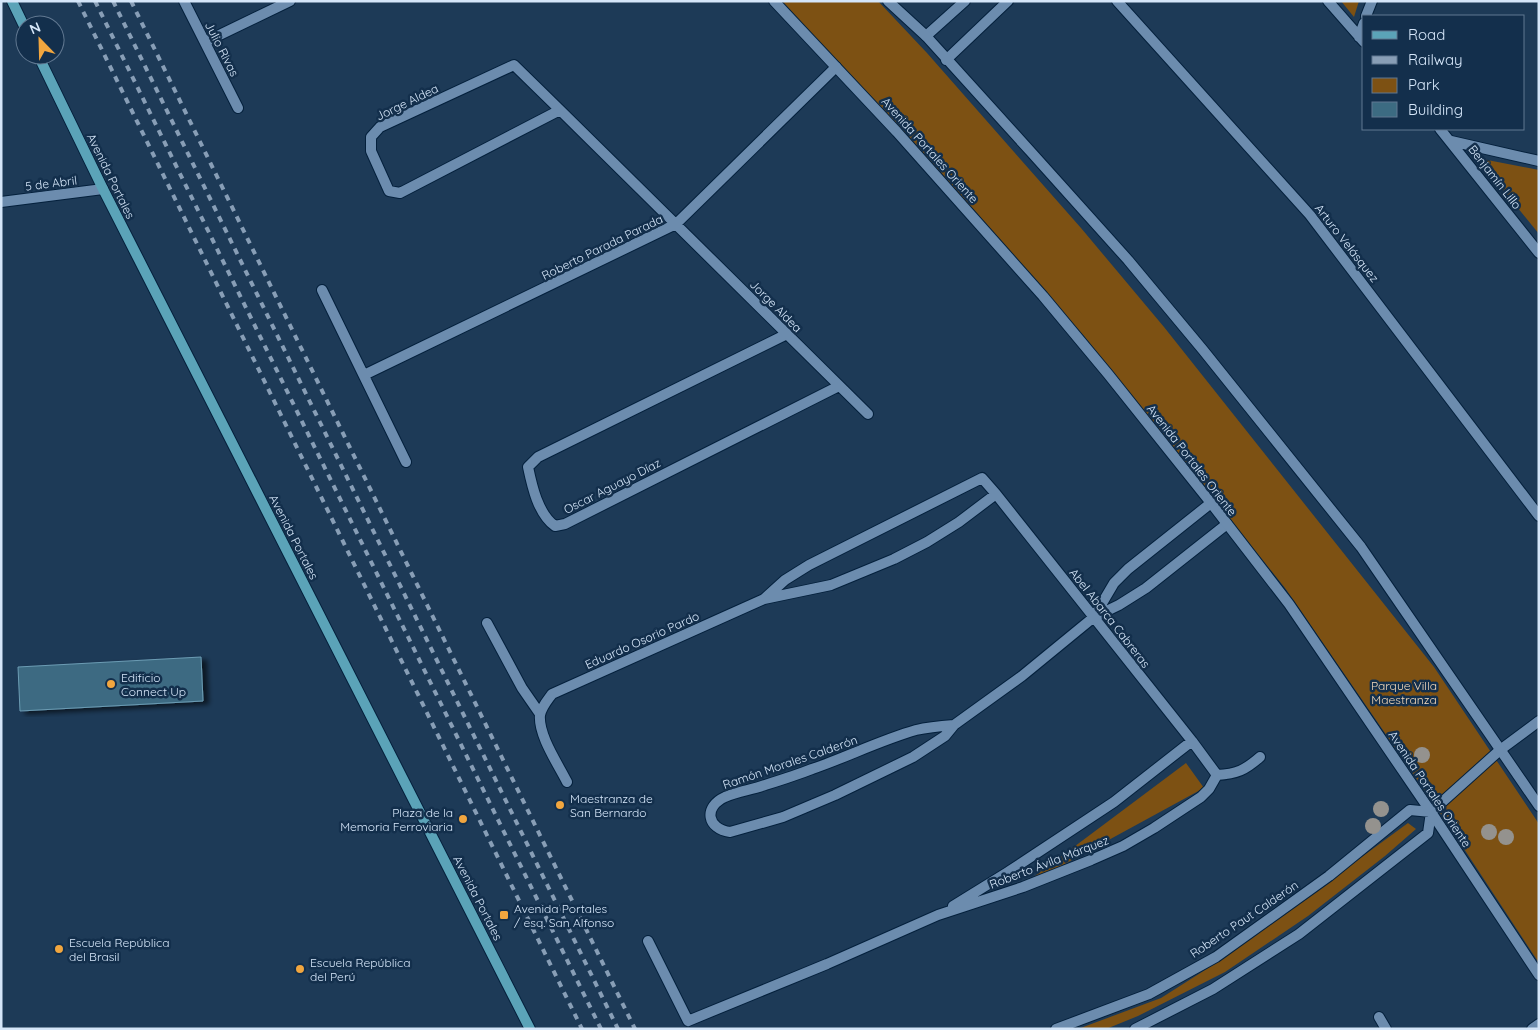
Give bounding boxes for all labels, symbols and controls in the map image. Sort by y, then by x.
north arrow [15,15,65,65]
legend [1362,15,1525,130]
text: N [27,18,43,38]
street label: Julio Rivas [202,19,242,79]
text: Road [1408,25,1445,44]
text: Railway [1408,50,1463,69]
text: Park [1408,75,1440,94]
street label: Jorge Aldea [373,80,441,124]
street label: Avenida Portales Oriente [878,94,982,206]
text: Building [1408,100,1463,119]
street label: Avenida Portales [84,131,138,221]
street label: Benjamín Lillo [1465,142,1525,212]
street label: 5 de Abril [24,172,78,194]
street label: Arturo Velásquez [1312,201,1382,285]
street label: Roberto Parada Parada [539,211,665,283]
street label: Jorge Aldea [747,277,805,335]
street label: Avenida Portales Oriente [1144,401,1240,519]
street label: Oscar Aguayo Díaz [561,455,663,517]
street label: Avenida Portales [266,492,322,582]
street label: Abel Abarca Cabreras [1066,565,1154,671]
street label: Eduardo Osorio Pardo [583,608,701,672]
place label: Edificio Connect Up [121,670,186,699]
marker: Edificio Connect Up [105,678,117,690]
park label: Parque Villa Maestranza [1371,678,1437,707]
street label: Avenida Portales Oriente [1385,728,1475,850]
street label: Ramón Morales Calderón [721,732,859,792]
place label: Maestranza de San Bernardo [570,791,653,820]
marker: Maestranza de San Bernardo [554,799,566,811]
place label: Plaza de la Memoria Ferroviaria [340,805,453,834]
marker: Plaza de la Memoria Ferroviaria [457,813,469,825]
street label: Roberto Ávila Márquez [987,832,1111,892]
street label: Avenida Portales [450,853,506,943]
street label: Roberto Paut Calderón [1187,877,1301,961]
place label: Avenida Portales / esq. San Alfonso [514,901,614,930]
marker: Avenida Portales / esq. San Alfonso [498,909,510,921]
place label: Escuela República del Brasil [69,935,170,964]
marker: Escuela República del Brasil [53,943,65,955]
place label: Escuela República del Perú [310,955,411,984]
marker: Escuela República del Perú [294,963,306,975]

